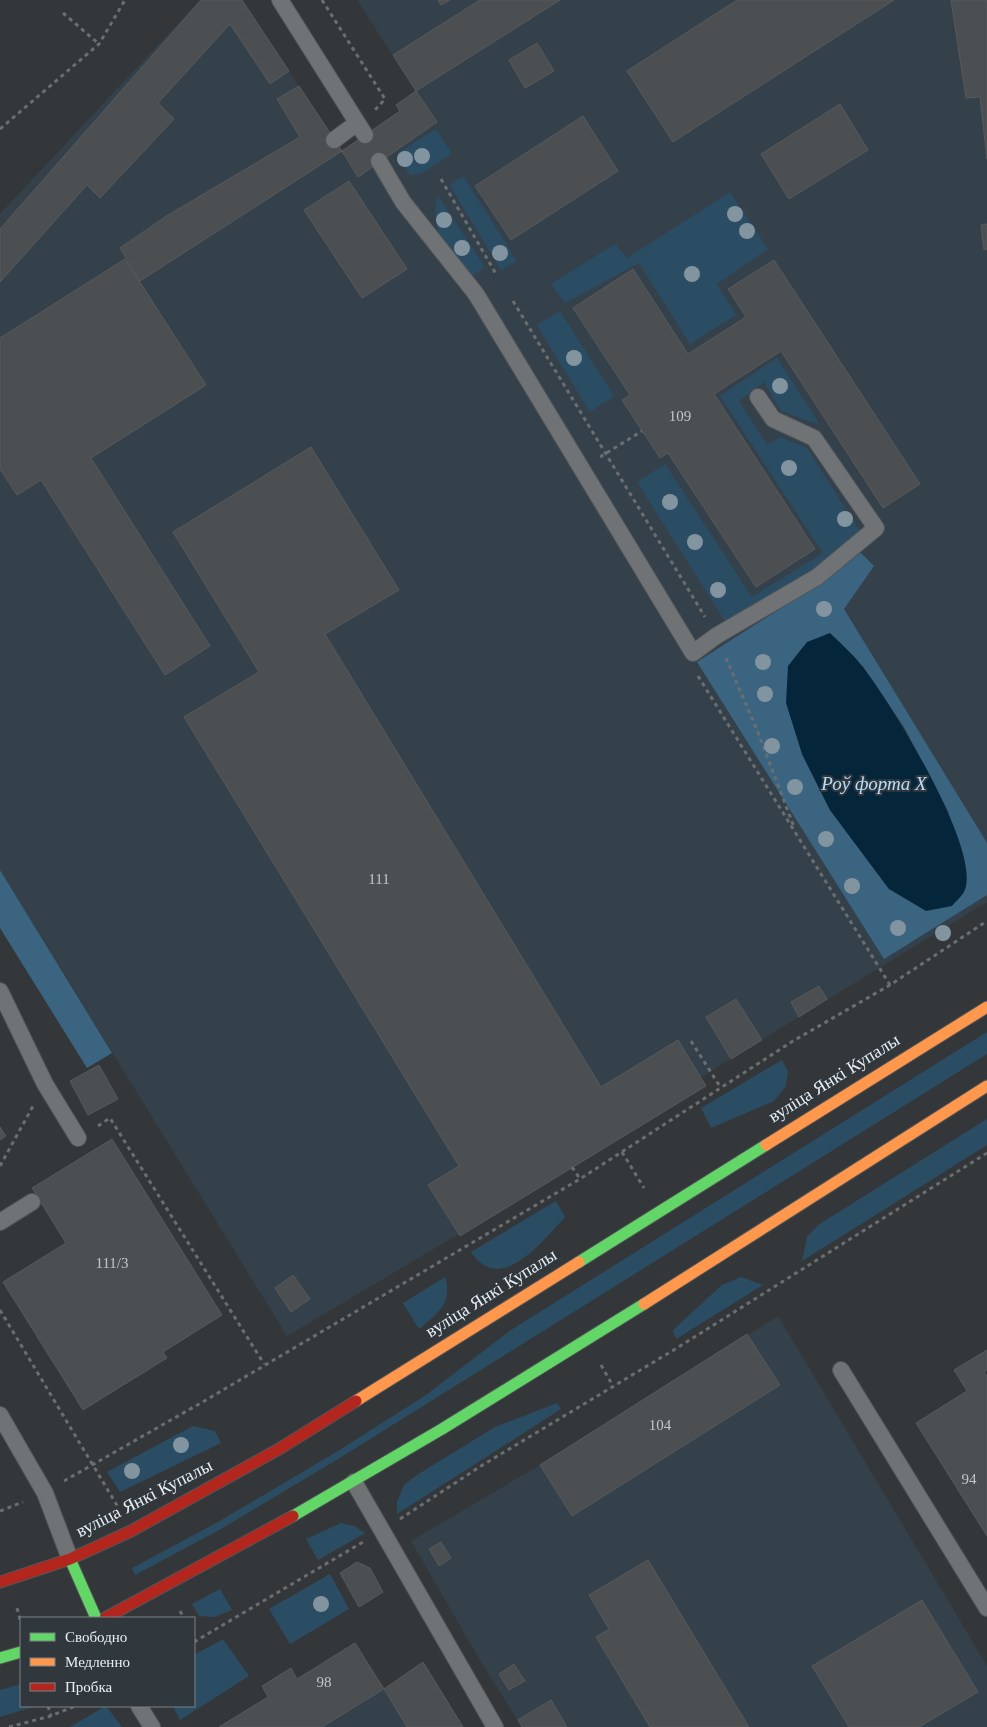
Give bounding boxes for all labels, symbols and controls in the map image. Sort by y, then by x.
house number: 109 [669,408,691,424]
water label: Роў форта X [820,773,928,794]
house number: 111 [368,871,390,887]
street label: вуліца Янкі Купалы [765,1030,903,1126]
street label: вуліца Янкі Купалы [422,1245,560,1341]
house number: 111/3 [95,1255,129,1271]
house number: 104 [649,1417,672,1433]
street label: вуліца Янкі Купалы [72,1455,216,1541]
house number: 94 [962,1471,977,1487]
legend [20,1617,195,1707]
text: Свободно [65,1629,127,1645]
text: Медленно [65,1654,130,1670]
house number: 98 [317,1674,332,1690]
text: Пробка [65,1679,113,1695]

